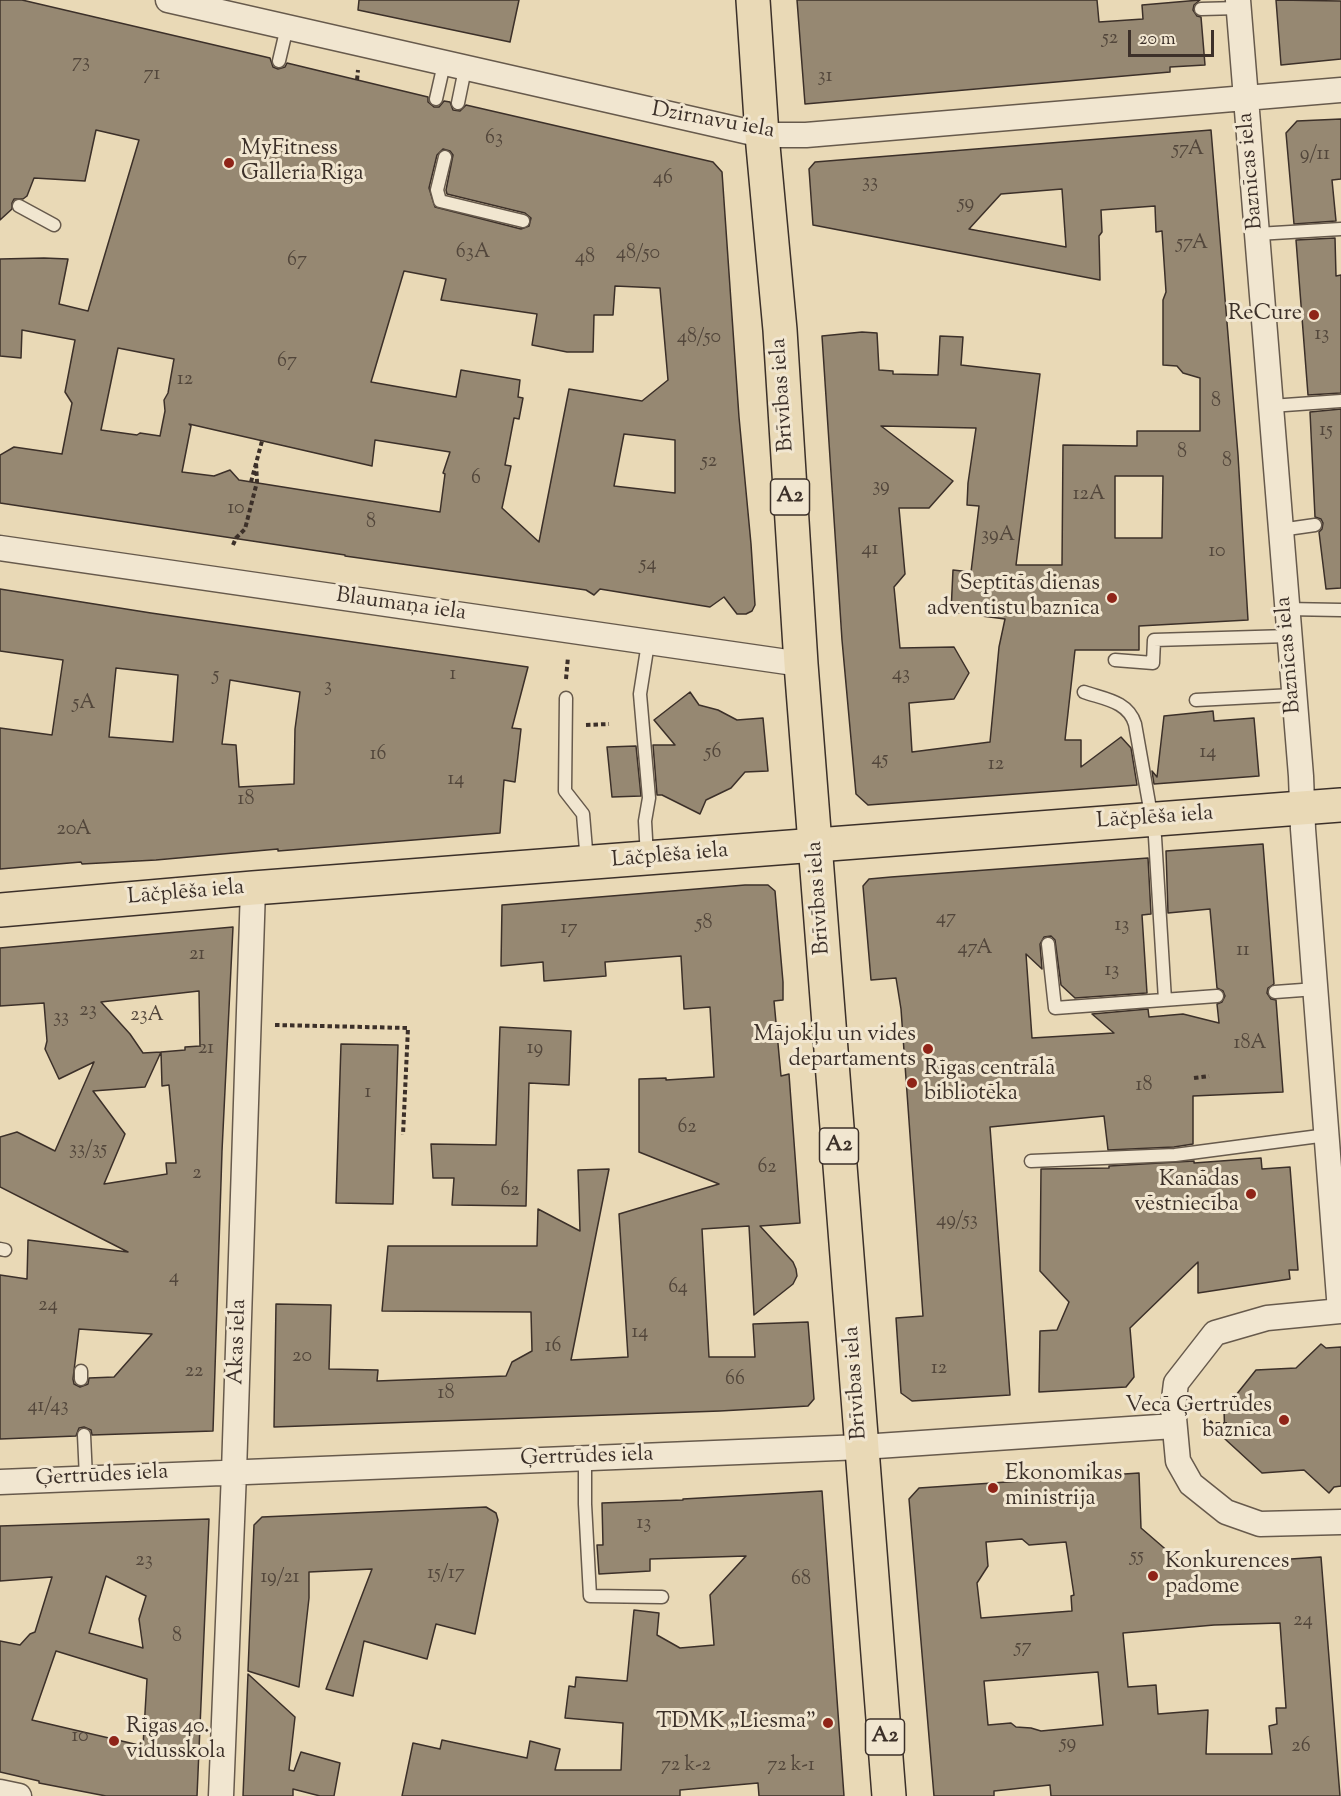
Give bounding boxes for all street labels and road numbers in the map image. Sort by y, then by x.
street label: Dzirnavu iela [649,98,777,146]
street label: Baznīcas iela [1234,111,1270,231]
street label: Brīvības iela [767,337,801,453]
road number: A2 [770,479,810,515]
street label: Blaumaņa iela [334,584,468,628]
street label: Baznīcas iela [1272,595,1308,715]
street label: Lāčplēša iela [1096,802,1214,836]
street label: Lāčplēša iela [611,839,729,875]
street label: Brīvības iela [803,840,837,956]
street label: Lāčplēša iela [127,876,245,912]
road number: A2 [820,1128,858,1164]
street label: Akas iela [224,1299,254,1385]
street label: Brīvības iela [840,1325,874,1441]
street label: Ģertrūdes iela [520,1442,654,1474]
street label: Ģertrūdes iela [35,1460,169,1494]
road number: A2 [866,1719,904,1755]

